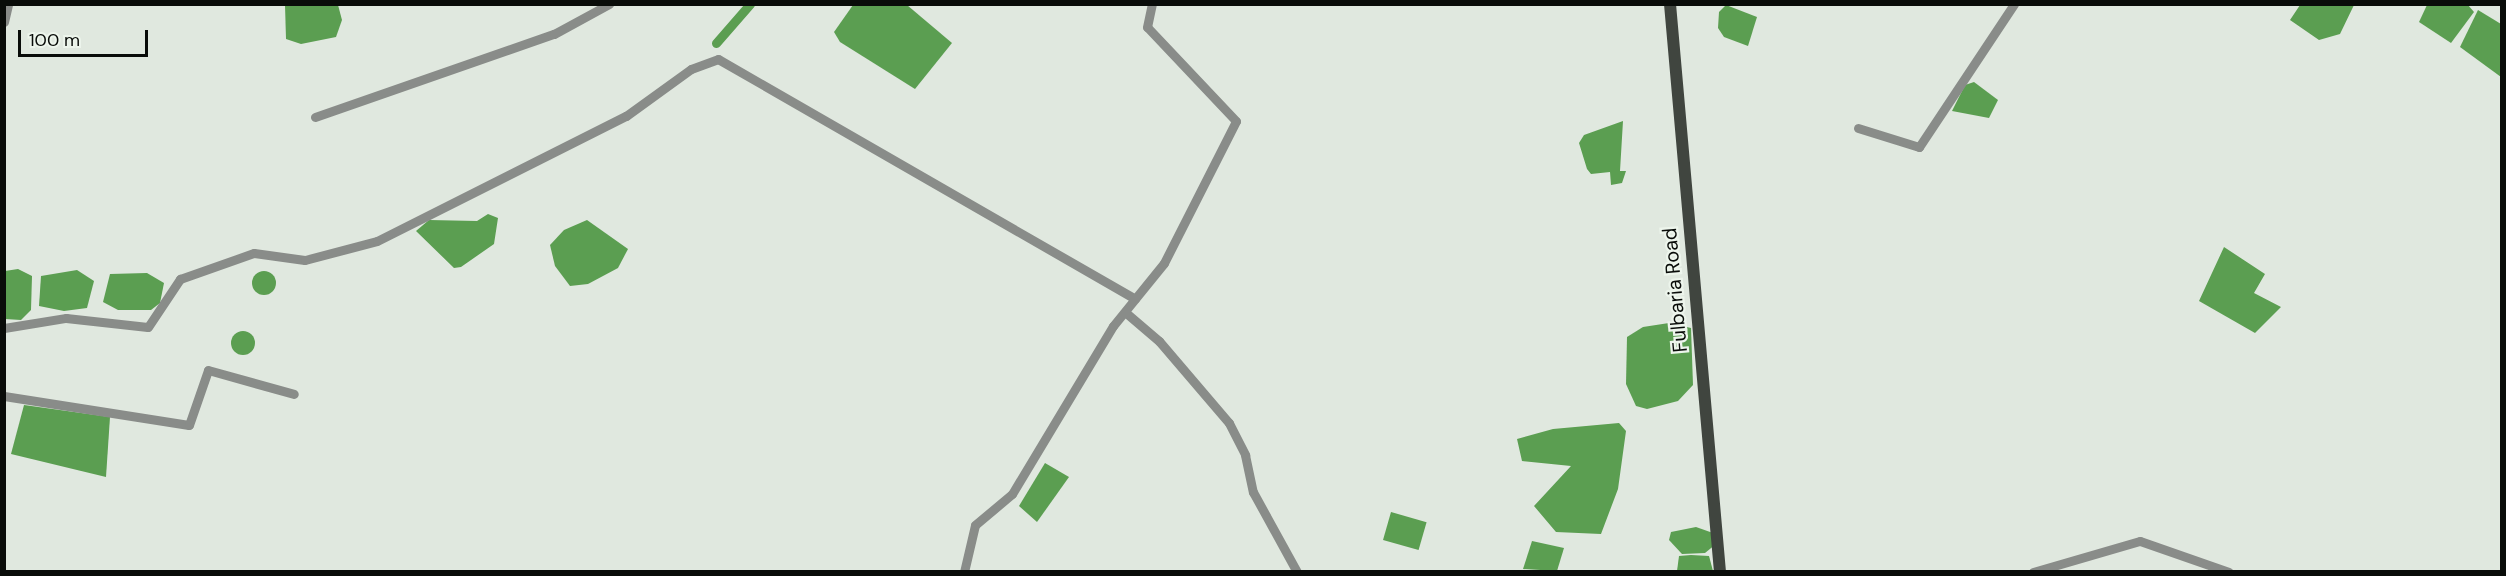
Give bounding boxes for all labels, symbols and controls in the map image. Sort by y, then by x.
scale bar [21,18,152,56]
text: 100 m [29,28,80,52]
street label: Fulbaria Road [1658,227,1692,353]

